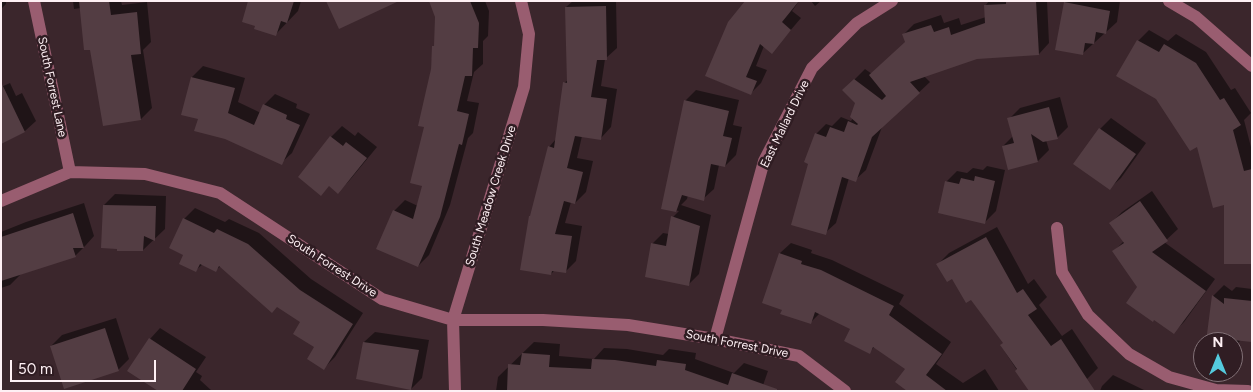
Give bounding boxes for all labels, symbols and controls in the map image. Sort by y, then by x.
street label: South Forrest Lane [34,36,70,138]
street label: East Mallard Drive [758,78,812,170]
street label: South Meadow Creek Drive [463,124,519,268]
street label: South Forrest Drive [284,232,380,300]
street label: South Forrest Drive [685,327,789,361]
north arrow [1193,332,1243,382]
text: N [1213,334,1223,351]
scale bar [12,350,159,382]
text: 50 m [18,360,53,378]

